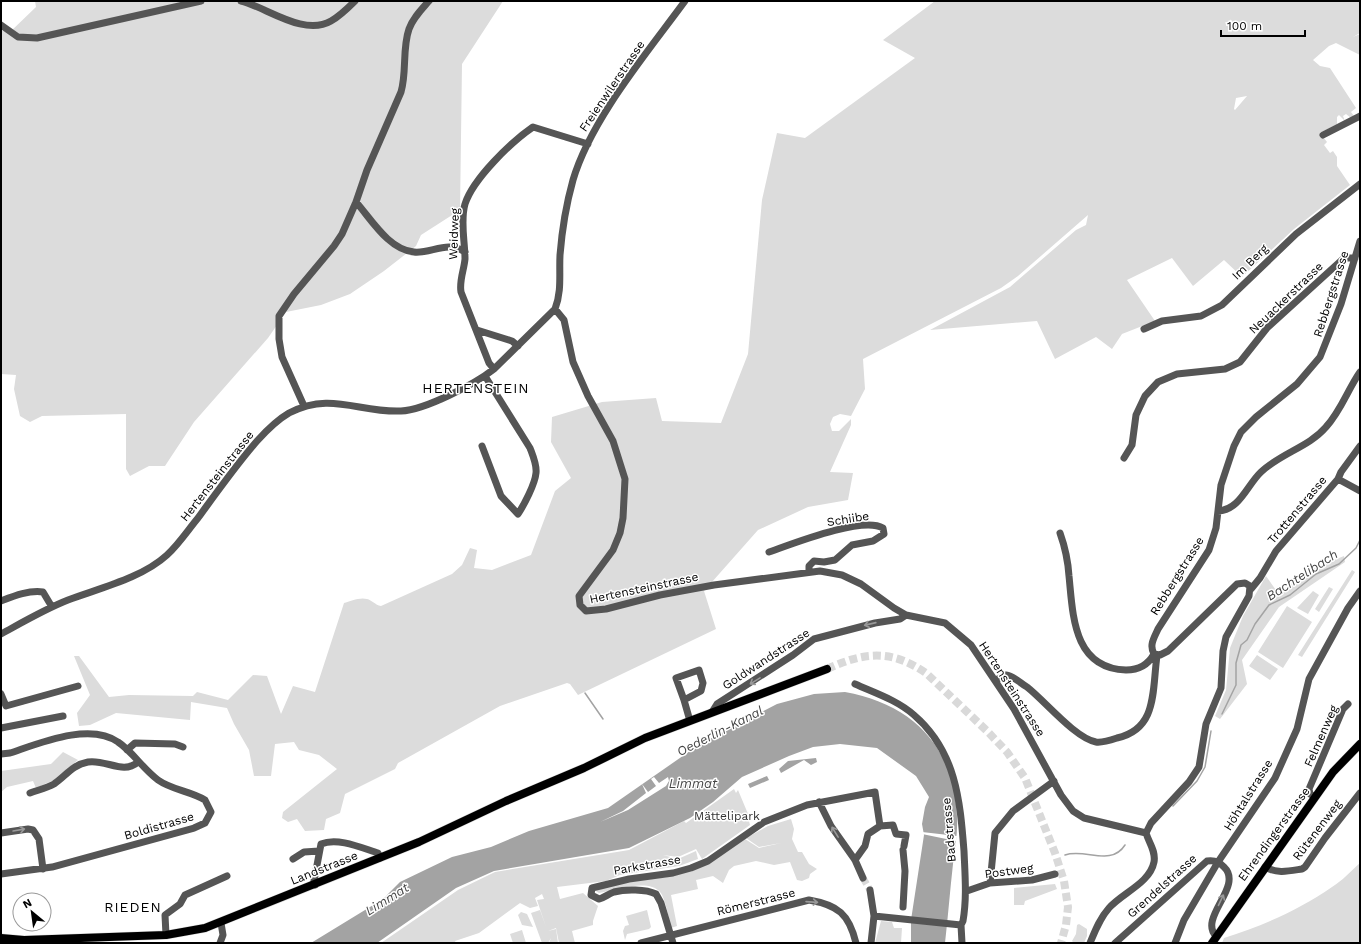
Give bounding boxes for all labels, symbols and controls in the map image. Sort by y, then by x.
scale bar [1221,12,1305,38]
text: 100 m [1227,19,1262,33]
street label: Freienwilerstrasse [576,38,648,134]
street label: Weidweg [446,207,462,260]
street label: Im Berg [1229,241,1271,283]
street label: Rebbergstrasse [1310,249,1352,339]
street label: Neuackerstrasse [1246,259,1326,337]
district label: HERTENSTEIN [422,380,530,396]
street label: Hertensteinstrasse [177,428,257,524]
street label: Trottenstrasse [1265,473,1330,547]
street label: Schiibe [826,509,870,529]
street label: Rebbergstrasse [1147,534,1207,618]
water label: Bachtelibach [1264,546,1341,604]
street label: Hertensteinstrasse [588,570,700,606]
one-way arrow [863,621,876,629]
street label: Goldwandstrasse [720,626,812,692]
street label: Hertensteinstrasse [976,639,1048,739]
one-way arrow [749,677,761,685]
street label: Felmenweg [1301,702,1341,769]
water label: Oederlin-Kanal [674,703,766,759]
street label: Höhtalstrasse [1221,757,1275,833]
water label: Limmat [669,776,718,791]
street label: Ehrendingerstrasse [1235,784,1313,884]
street label: Badstrasse [939,797,959,863]
street label: Rütenenweg [1290,797,1345,863]
street label: Boldistrasse [123,809,196,843]
park label: Mättelipark [694,809,760,823]
one-way arrow [12,826,25,834]
one-way arrow [831,827,839,838]
street label: Landstrasse [288,848,360,888]
street label: Grendelstrasse [1125,851,1200,921]
street label: Parkstrasse [612,852,682,878]
street label: Postweg [984,861,1035,881]
water label: Limmat [362,879,412,918]
street label: Römerstrasse [715,885,797,919]
north arrow [12,892,52,932]
one-way arrow [1218,895,1225,907]
text: N [21,896,34,911]
one-way arrow [805,898,818,905]
district label: RIEDEN [104,899,162,915]

